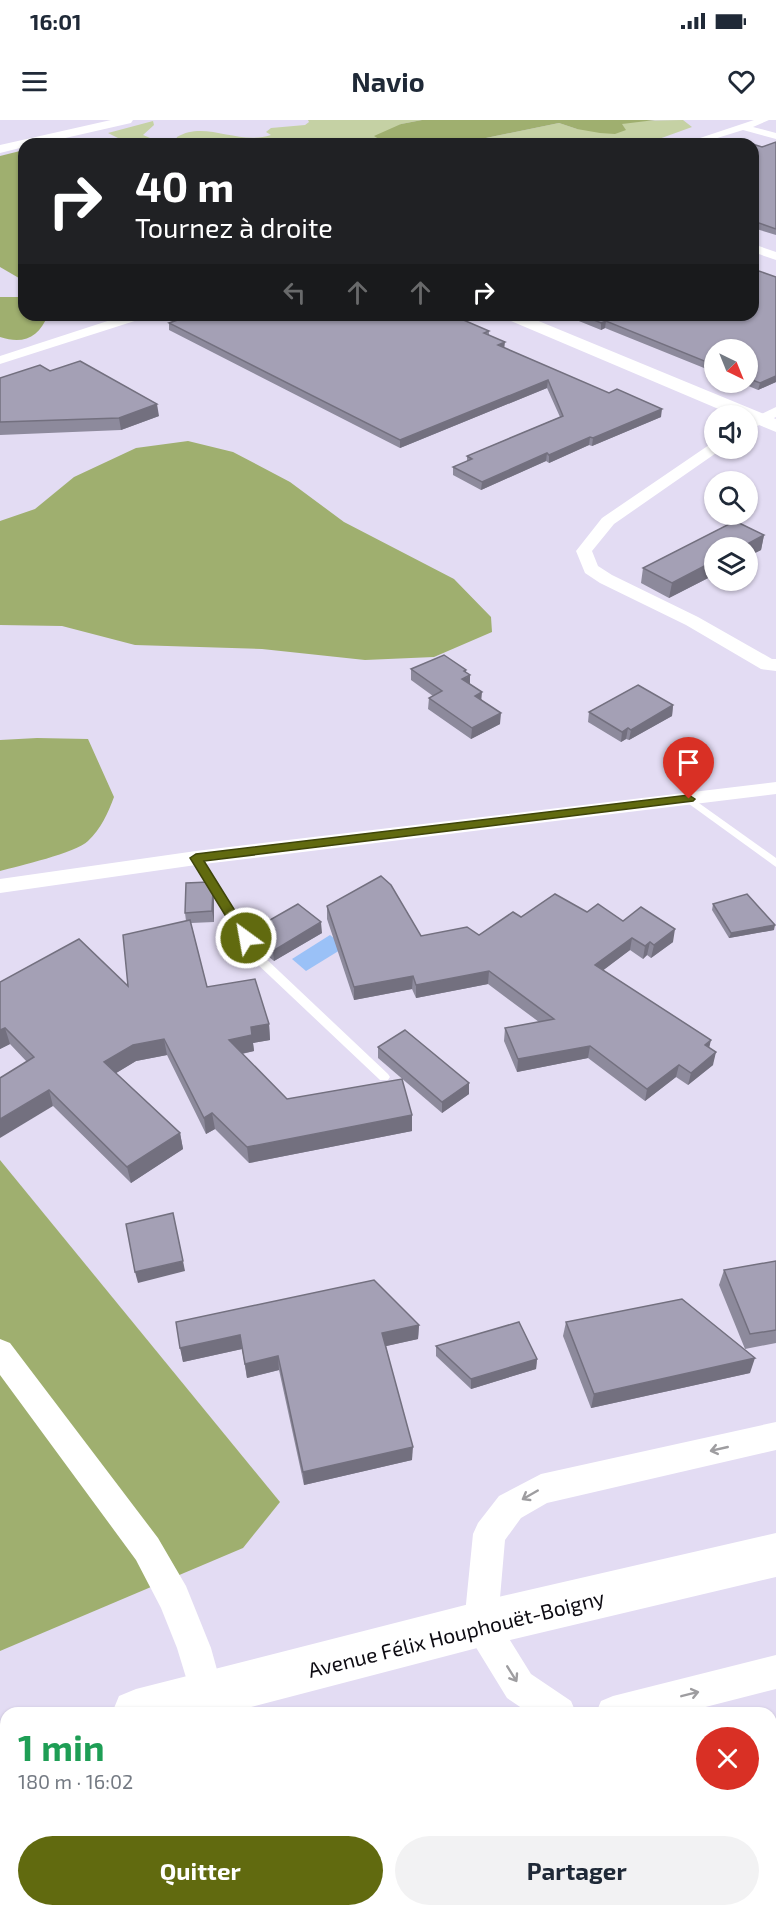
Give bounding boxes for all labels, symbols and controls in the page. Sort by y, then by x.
text: 16:01 [30,8,82,34]
icon: menu [18,65,51,98]
text: Navio [351,65,425,97]
icon: heart [725,65,758,98]
text: 40 m [135,160,234,210]
icon: right [36,162,114,240]
text: Tournez à droite [135,211,333,243]
icon: left [278,276,311,309]
icon: ahead [341,276,374,309]
icon: ahead [404,276,437,309]
icon: right [467,276,500,309]
north arrow [704,339,758,393]
map controls [704,339,758,591]
button: sound [704,405,758,459]
button: search [704,471,758,525]
button: layers [704,537,758,591]
pin [663,737,714,799]
icon: arrive [672,746,705,779]
position arrow [214,906,278,970]
one-way arrow [710,1443,729,1455]
one-way arrow [522,1490,539,1502]
street label: Avenue Félix Houphouët-Boigny [305,1584,607,1682]
one-way arrow [506,1665,518,1682]
one-way arrow [681,1687,700,1699]
text: 1 min [18,1725,105,1768]
button: close [696,1727,759,1790]
text: 180 m · 16:02 [18,1769,133,1793]
button: Quitter [18,1836,383,1905]
button: Partager [395,1836,759,1905]

